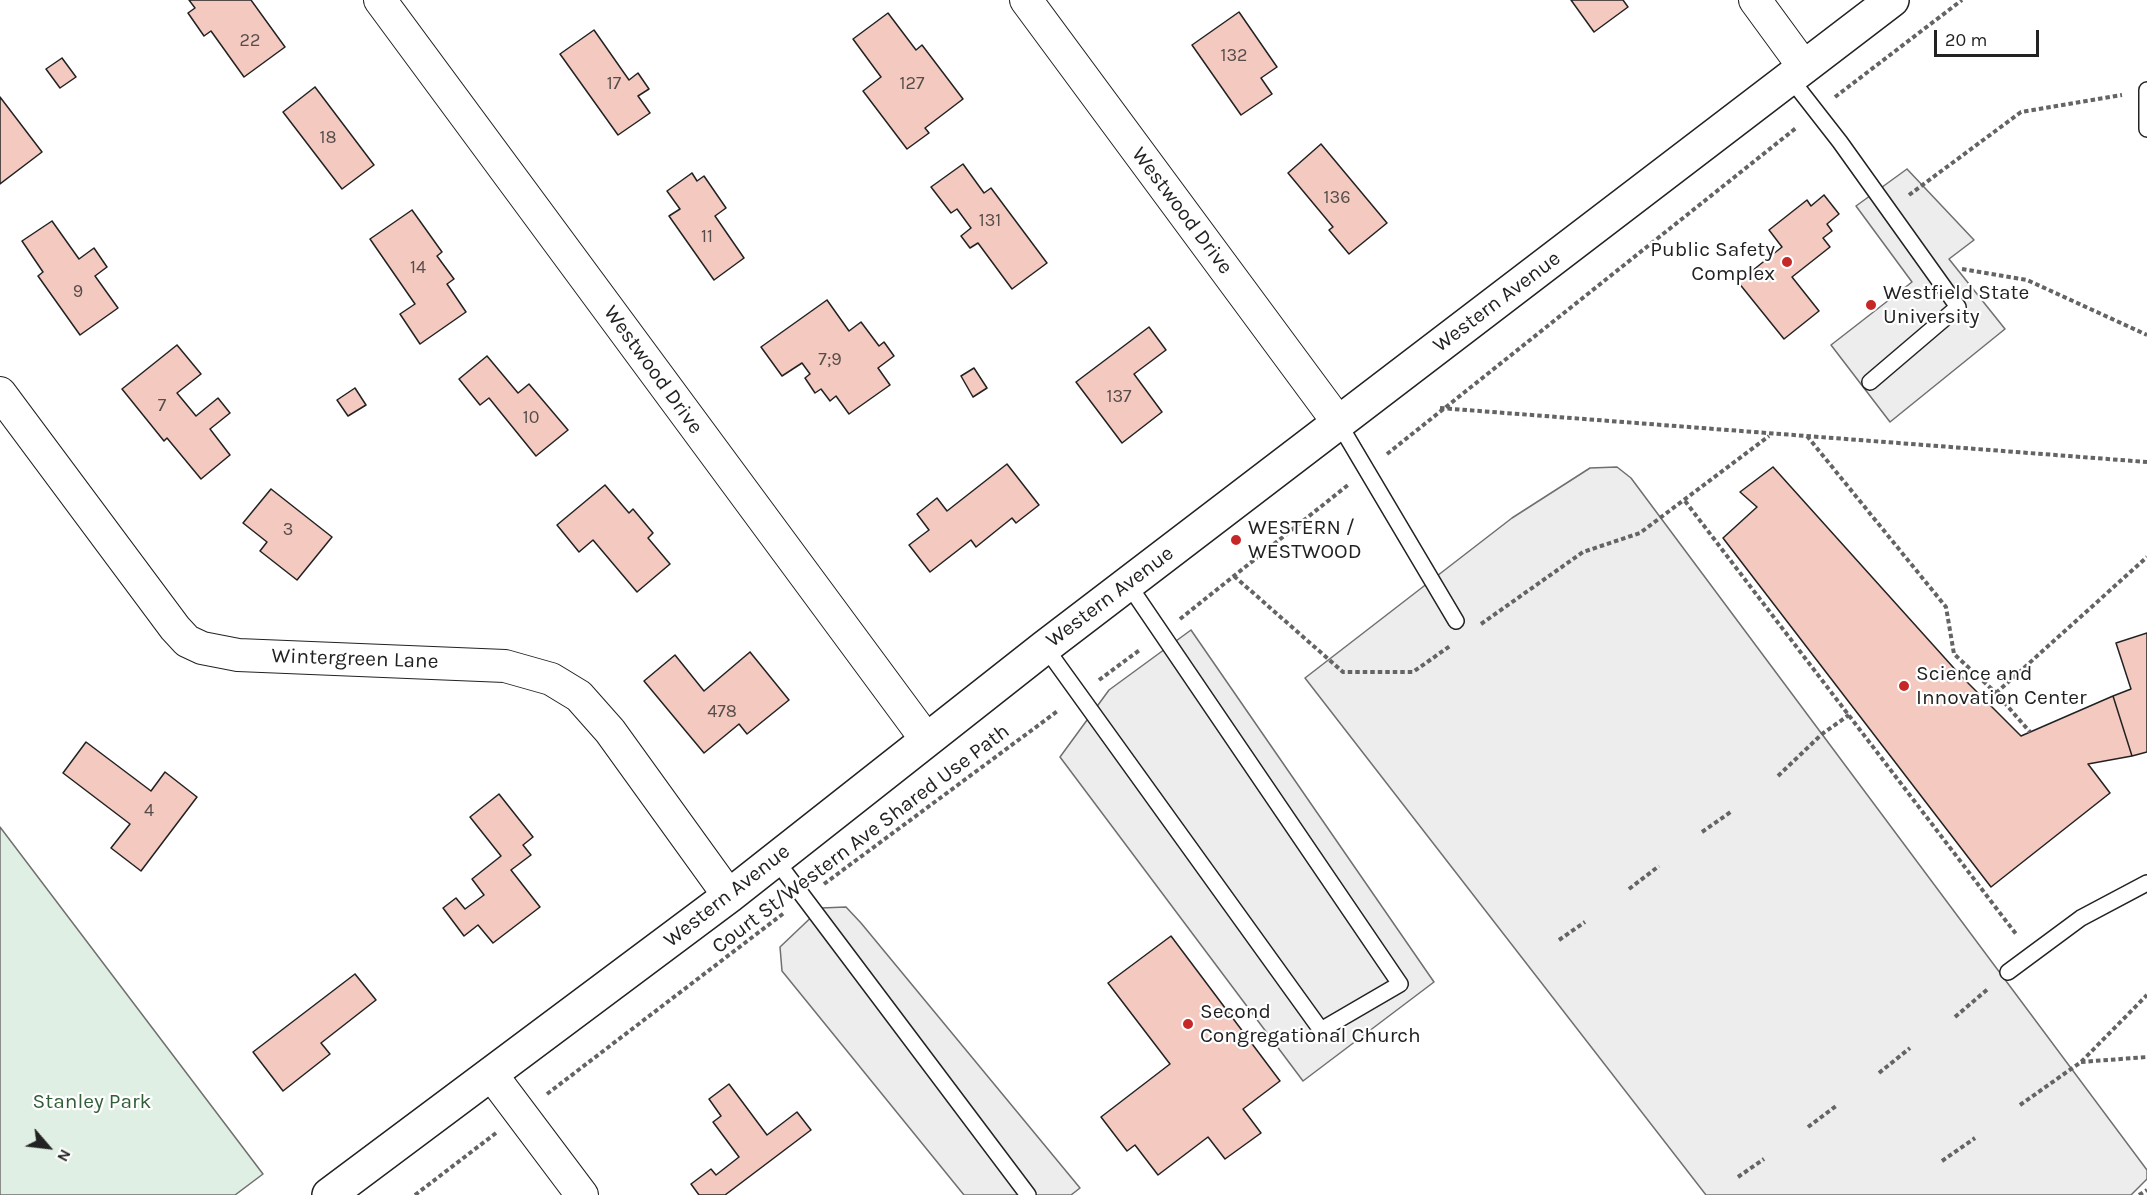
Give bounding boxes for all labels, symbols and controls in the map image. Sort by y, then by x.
scale bar [1937,18,2042,56]
text: 20 m [1945,29,1987,51]
house number: 22 [240,30,260,52]
house number: 132 [1220,45,1248,67]
house number: 17 [607,73,621,95]
house number: 127 [900,73,924,95]
house number: 18 [319,127,337,149]
street label: Westwood Drive [1126,143,1238,279]
house number: 136 [1324,187,1350,209]
house number: 131 [979,210,1001,232]
house number: 11 [701,226,713,248]
place label: Public Safety Complex [1650,237,1775,287]
street label: Western Avenue [1428,246,1566,358]
marker: Public Safety Complex [1780,255,1794,269]
house number: 14 [410,257,426,279]
place label: Westfield State University [1883,280,2029,330]
house number: 9 [73,281,83,303]
marker: Westfield State University [1864,298,1878,312]
street label: Westwood Drive [598,301,708,439]
house number: 7;9 [818,349,842,371]
house number: 137 [1106,386,1132,408]
house number: 7 [158,395,166,417]
house number: 10 [523,407,539,429]
place label: WESTERN / WESTWOOD [1248,515,1362,565]
house number: 3 [283,519,293,541]
marker: WESTERN / WESTWOOD [1229,533,1243,547]
street label: Western Avenue [1041,541,1179,653]
street label: Wintergreen Lane [271,643,439,675]
place label: Science and Innovation Center [1916,661,2087,711]
marker: Science and Innovation Center [1897,679,1911,693]
house number: 478 [707,701,737,723]
street label: Court St/Western Ave Shared Use Path [707,719,1015,959]
house number: 4 [144,800,154,822]
street label: Western Avenue [659,839,795,953]
place label: Second Congregational Church [1200,999,1421,1049]
marker: Second Congregational Church [1181,1017,1195,1031]
park label: Stanley Park [33,1089,151,1115]
north arrow [18,1117,78,1177]
text: N [53,1146,75,1165]

